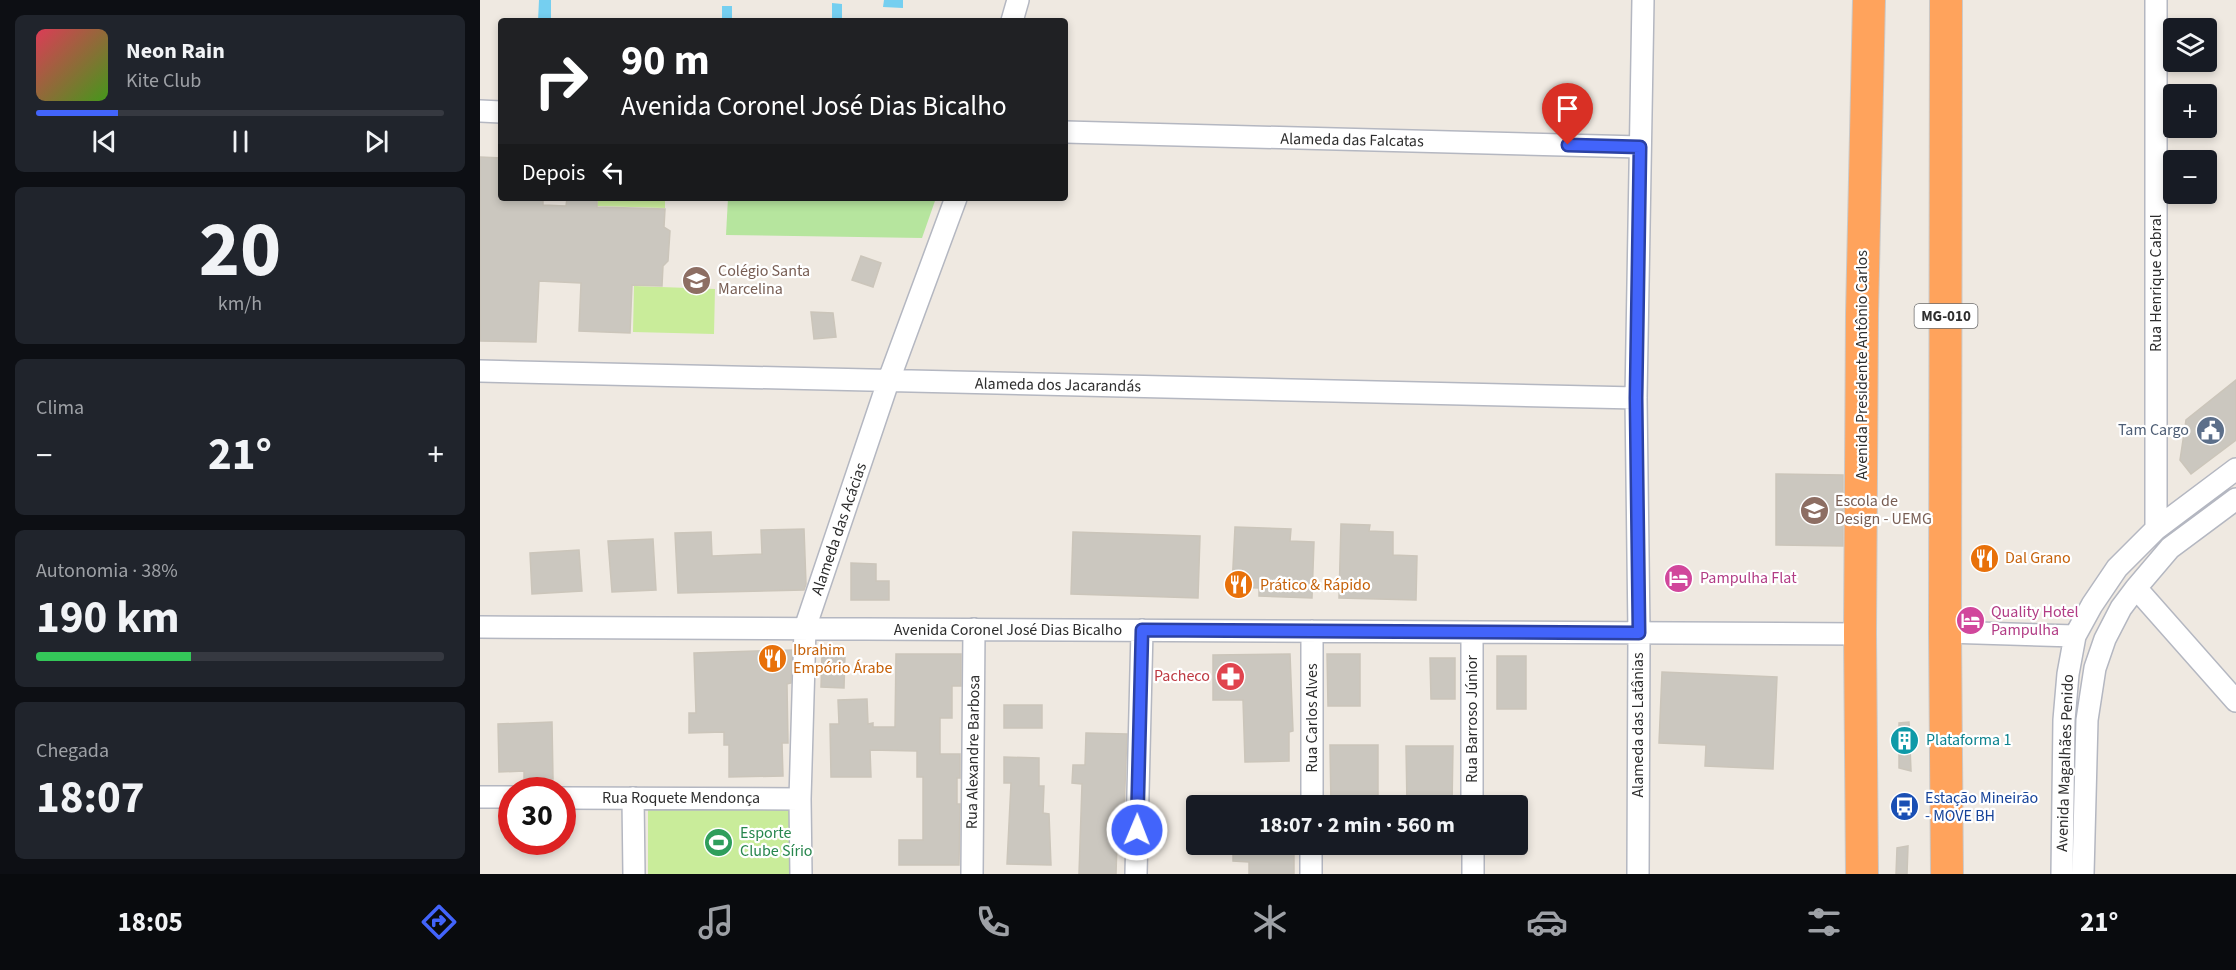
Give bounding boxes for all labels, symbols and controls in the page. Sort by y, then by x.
map controls [2163,18,2217,204]
button: layers [2163,18,2217,72]
text: 90 m [621,31,710,91]
text: Neon Rain [126,35,225,67]
icon: right [522,42,600,120]
text: Kite Club [126,67,201,95]
pin [1542,83,1593,145]
button: + [2163,84,2217,138]
text: Avenida Coronel José Dias Bicalho [621,87,1007,126]
icon: arrive [1551,92,1584,125]
icon: previous [88,125,121,158]
icon: pause [224,125,257,158]
icon: next [360,125,393,158]
street label: Alameda das Falcatas [1280,128,1424,152]
button: − [2163,150,2217,204]
icon: left [597,156,630,189]
text: Depois [522,157,585,189]
text: 20 [199,195,281,306]
street label: Rua Henrique Cabral [2145,214,2167,352]
street label: Avenida Presidente Antônio Carlos [1851,250,1873,480]
place label: Colégio Santa Marcelina [718,260,810,300]
school or university icon: Colégio Santa Marcelina [681,264,713,296]
text: km/h [218,290,262,318]
road number: MG-010 [1914,304,1978,328]
street label: Alameda dos Jacarandás [975,373,1142,397]
text: Clima [36,394,84,422]
public building icon: Tam Cargo [2194,414,2226,446]
place label: Tam Cargo [2118,419,2189,441]
text: 21° [208,423,272,487]
text: − [36,432,52,479]
text: + [428,432,444,479]
street label: Alameda das Acácias [806,459,872,598]
place label: Escola de Design - UEMG [1835,490,1932,530]
school or university icon: Escola de Design - UEMG [1798,494,1830,526]
restaurant icon: Dal Grano [1968,542,2000,574]
place label: Dal Grano [2005,547,2071,569]
text: Autonomia · 38% [36,557,178,585]
hotel icon: Pampulha Flat [1663,562,1695,594]
place label: Pampulha Flat [1700,567,1797,589]
restaurant icon: Prático & Rápido [1223,569,1255,601]
place label: Prático & Rápido [1260,574,1371,596]
text: 190 km [36,586,180,650]
place label: Quality Hotel Pampulha [1991,601,2079,641]
hotel icon: Quality Hotel Pampulha [1954,605,1986,637]
street label: Avenida Coronel José Dias Bicalho [894,619,1122,641]
place label: Ibrahim Empório Árabe [793,639,892,679]
restaurant icon: Ibrahim Empório Árabe [756,643,788,675]
street label: Alameda das Latânias [1627,652,1649,798]
street label: Rua Barroso Júnior [1461,655,1483,783]
pharmacy icon: Pacheco [1215,660,1247,692]
street label: Rua Carlos Alves [1301,663,1323,773]
place label: Pacheco [1154,665,1210,687]
street label: Avenida Magalhães Penido [2051,674,2079,852]
street label: Rua Alexandre Barbosa [961,675,985,829]
building icon: Plataforma 1 [1889,724,1921,756]
place label: Plataforma 1 [1926,729,2011,751]
text: Chegada [36,737,109,765]
text: 18:07 [36,766,145,830]
speed limit sign: 30 [498,777,576,855]
street label: Rua Roquete Mendonça [602,787,760,809]
place label: Estação Mineirão - MOVE BH [1925,787,2038,827]
bus stop icon: Estação Mineirão - MOVE BH [1888,791,1920,823]
position arrow [1105,798,1169,862]
text: 18:07 · 2 min · 560 m [1259,809,1455,841]
place label: Esporte Clube Sírio [740,822,813,862]
sports icon: Esporte Clube Sírio [703,826,735,858]
icon: directions [418,901,460,943]
icon: music [695,901,737,943]
icon: phone [972,901,1014,943]
icon: climate [1249,901,1291,943]
icon: car [1526,901,1568,943]
icon: filters [1803,901,1845,943]
text: 18:05 [118,903,183,942]
text: 21° [2080,903,2118,942]

